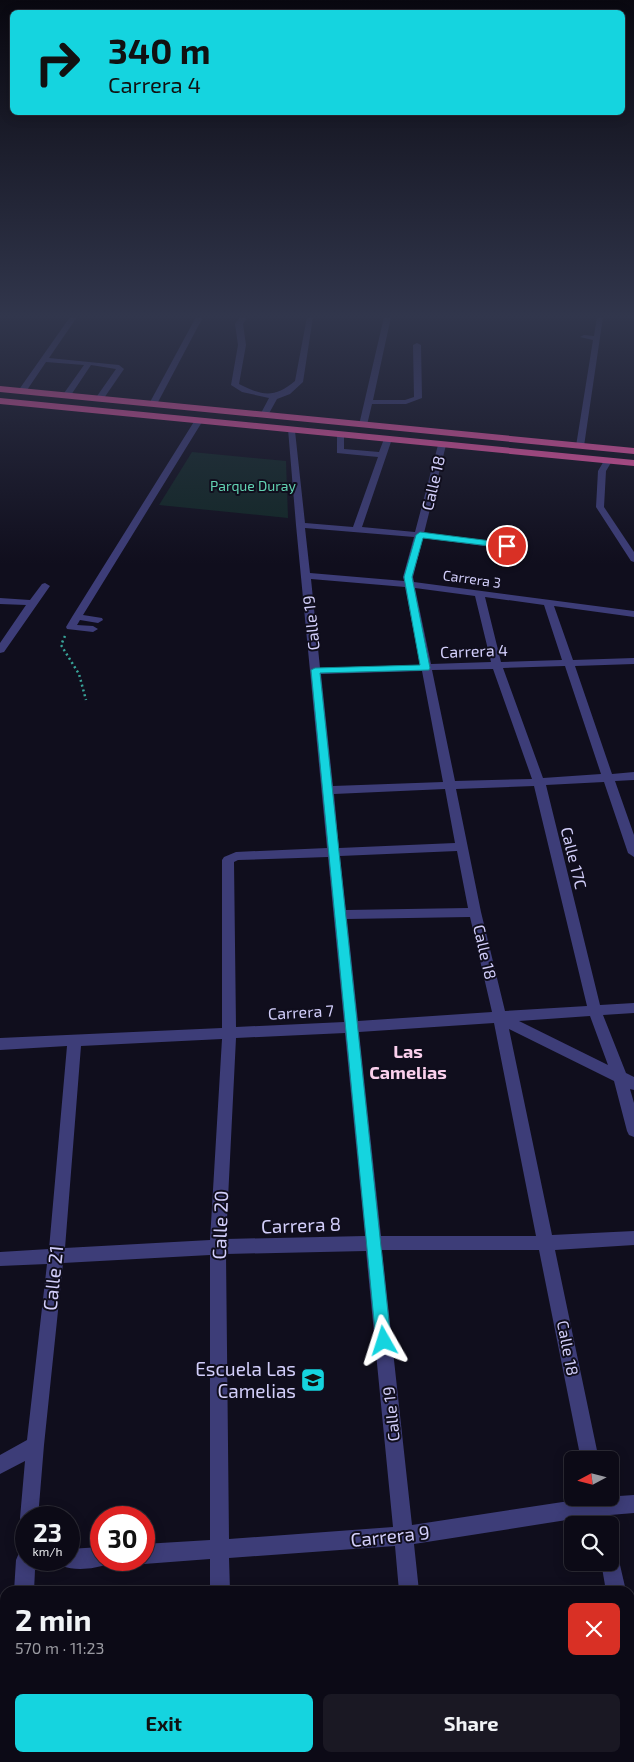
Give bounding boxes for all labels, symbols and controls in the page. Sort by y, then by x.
text: 340 m [108,29,211,71]
icon: right [25,30,90,95]
text: Carrera 4 [108,71,201,97]
street label: Calle 18 [417,454,448,512]
park label: Parque Duray [210,477,297,494]
pin [486,525,528,567]
icon: arrive [493,532,521,560]
street label: Carrera 3 [442,566,502,591]
street label: Calle 19 [298,595,323,651]
street label: Carrera 4 [440,640,508,661]
street label: Calle 17C [558,825,591,891]
street label: Calle 18 [470,923,501,981]
street label: Carrera 7 [267,1000,334,1023]
district label: Las Camelias [369,1040,447,1083]
street label: Calle 20 [207,1190,232,1260]
street label: Carrera 8 [260,1212,342,1237]
street label: Calle 21 [38,1244,67,1312]
position arrow [357,1314,409,1366]
street label: Calle 18 [554,1319,583,1377]
place label: Escuela Las Camelias [195,1357,296,1402]
school or university icon: Escuela Las Camelias [300,1367,326,1393]
street label: Calle 19 [378,1386,403,1442]
north arrow [564,1451,619,1506]
map controls [564,1451,619,1571]
speed limit sign: 30 [90,1506,155,1571]
button: search [564,1516,619,1571]
text: 23 [33,1517,62,1547]
street label: Carrera 9 [349,1520,431,1551]
text: km/h [33,1544,62,1558]
text: 2 min [15,1601,92,1637]
button: close [568,1603,620,1655]
text: 570 m · 11:23 [15,1638,104,1657]
button: Exit [15,1694,313,1752]
button: Share [323,1694,620,1752]

